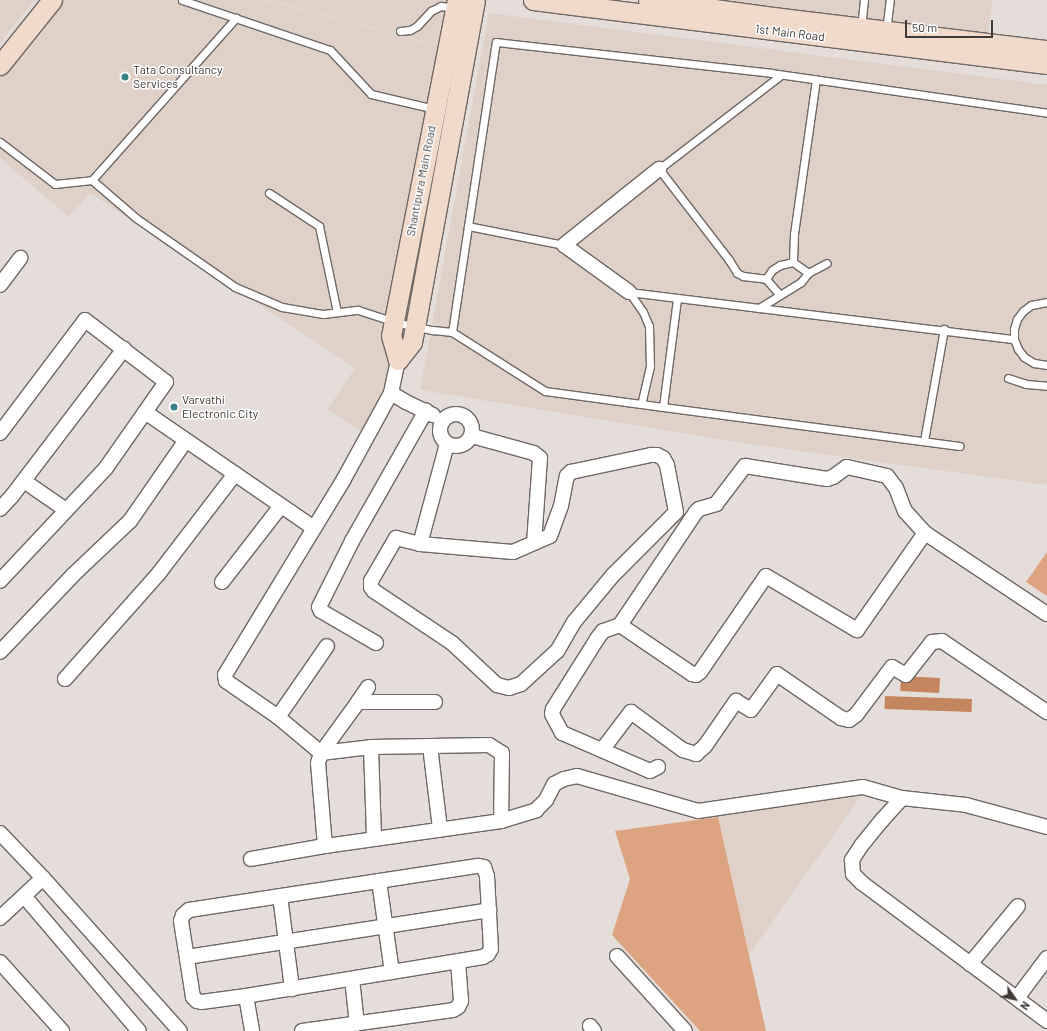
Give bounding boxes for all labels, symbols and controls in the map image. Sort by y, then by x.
scale bar [907,12,995,38]
text: 50 m [912,20,937,34]
street label: 1st Main Road [754,22,826,44]
place label: Tata Consultancy Services [133,63,222,91]
marker: Tata Consultancy Services [120,72,130,82]
street label: Shantipura Main Road [403,124,439,238]
place label: Varvathi Electronic City [182,393,258,421]
marker: Varvathi Electronic City [169,402,179,412]
north arrow [995,979,1035,1019]
text: N [1018,999,1033,1013]

